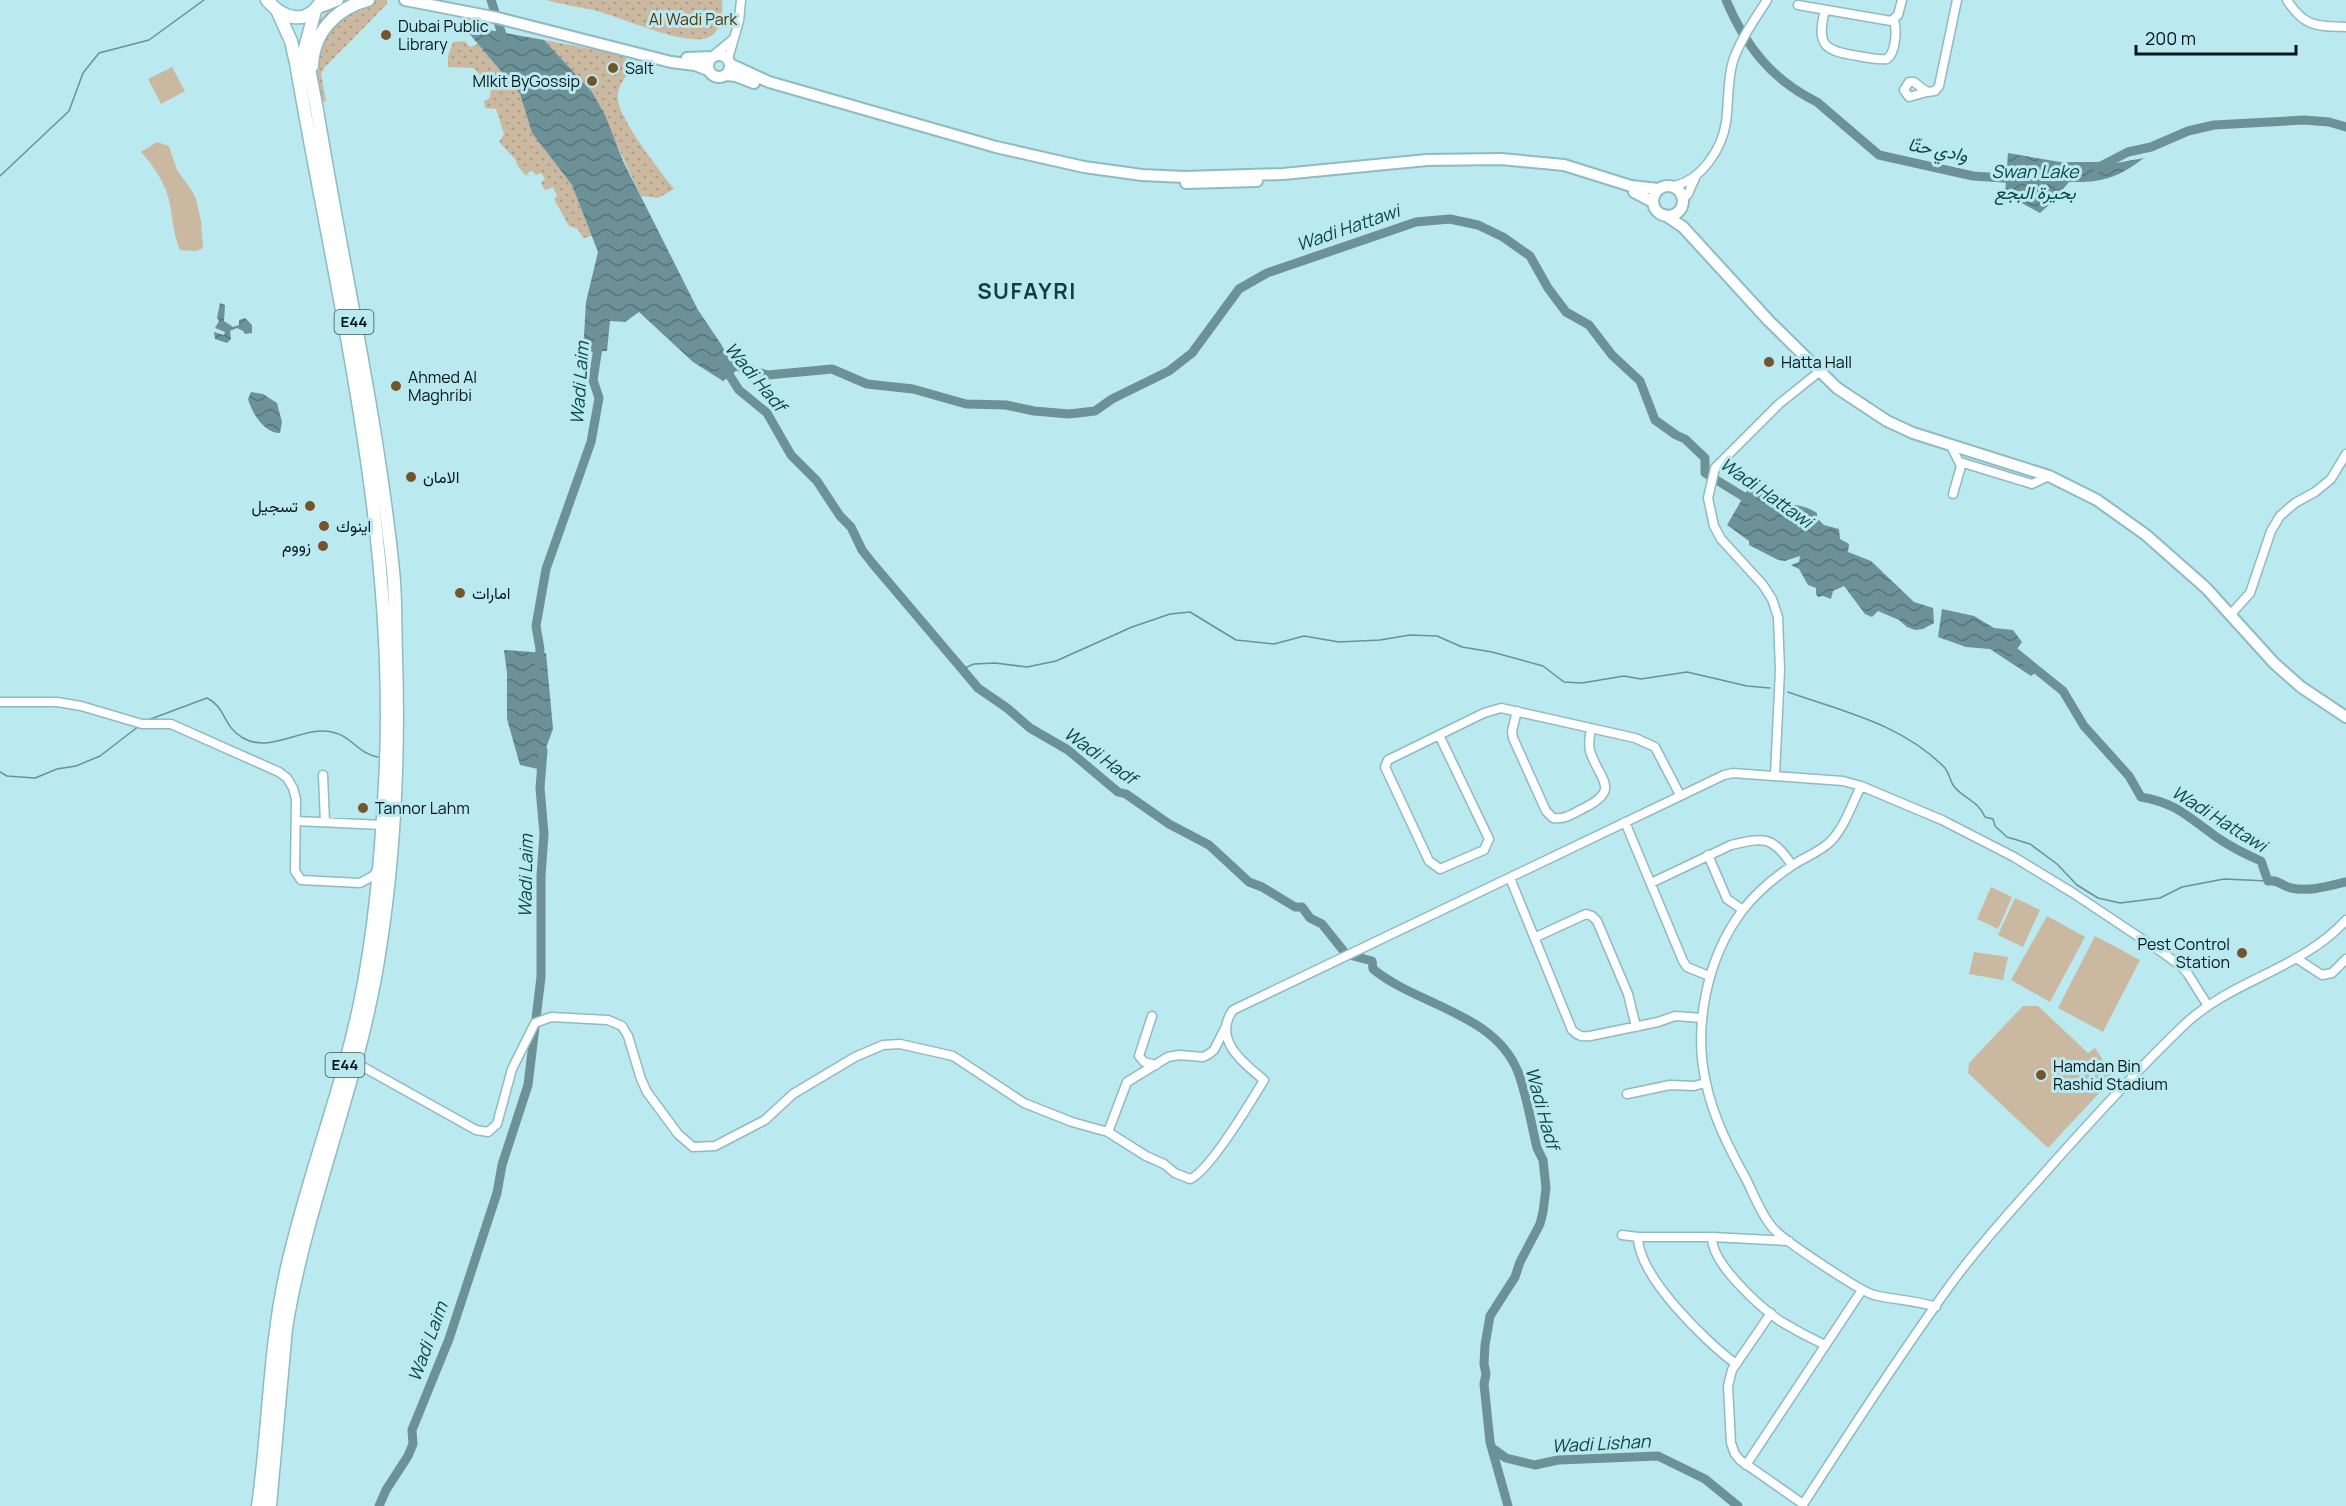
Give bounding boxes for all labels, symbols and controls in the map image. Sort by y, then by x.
park label: Al Wadi Park [649,8,738,30]
place label: Dubai Public Library [398,15,489,55]
scale bar [2136,18,2296,56]
text: 200 m [2145,26,2196,50]
marker: Dubai Public Library [379,28,393,42]
place label: Salt [625,57,654,79]
marker: Salt [606,61,620,75]
place label: Mlkit ByGossip [473,70,580,92]
marker: Mlkit ByGossip [585,74,599,88]
water label: وادي حتّا [1905,131,1970,171]
water label: Swan Lake بحيرة البجع [1991,159,2080,206]
water label: Wadi Hattawi [1293,197,1405,256]
district label: SUFAYRI [977,276,1077,306]
road number: E44 [334,310,374,334]
water label: Wadi Hadf [720,337,794,419]
water label: Wadi Laim [564,339,594,425]
place label: Hatta Hall [1781,351,1852,373]
marker: Hatta Hall [1762,355,1776,369]
place label: Ahmed Al Maghribi [408,366,477,406]
marker: Ahmed Al Maghribi [389,379,403,393]
water label: Wadi Hattawi [1716,451,1820,535]
place label: الامان [423,466,459,488]
marker: الامان [404,470,418,484]
place label: تسجيل [252,495,298,517]
marker: تسجيل [303,499,317,513]
place label: اينوك [336,515,371,537]
marker: اينوك [317,519,331,533]
place label: زووم [282,535,311,557]
marker: زووم [316,539,330,553]
place label: امارات [472,582,511,604]
marker: امارات [453,586,467,600]
water label: Wadi Hadf [1060,721,1144,792]
water label: Wadi Hattawi [2167,779,2274,858]
place label: Tannor Lahm [375,797,470,819]
marker: Tannor Lahm [356,801,370,815]
water label: Wadi Laim [512,832,538,918]
place label: Pest Control Station [2137,933,2230,973]
marker: Pest Control Station [2235,946,2249,960]
road number: E44 [326,1053,364,1077]
place label: Hamdan Bin Rashid Stadium [2053,1055,2168,1095]
water label: Wadi Hadf [1521,1064,1566,1155]
marker: Hamdan Bin Rashid Stadium [2034,1068,2048,1082]
water label: Wadi Laim [402,1297,453,1385]
water label: Wadi Lishan [1551,1428,1652,1458]

